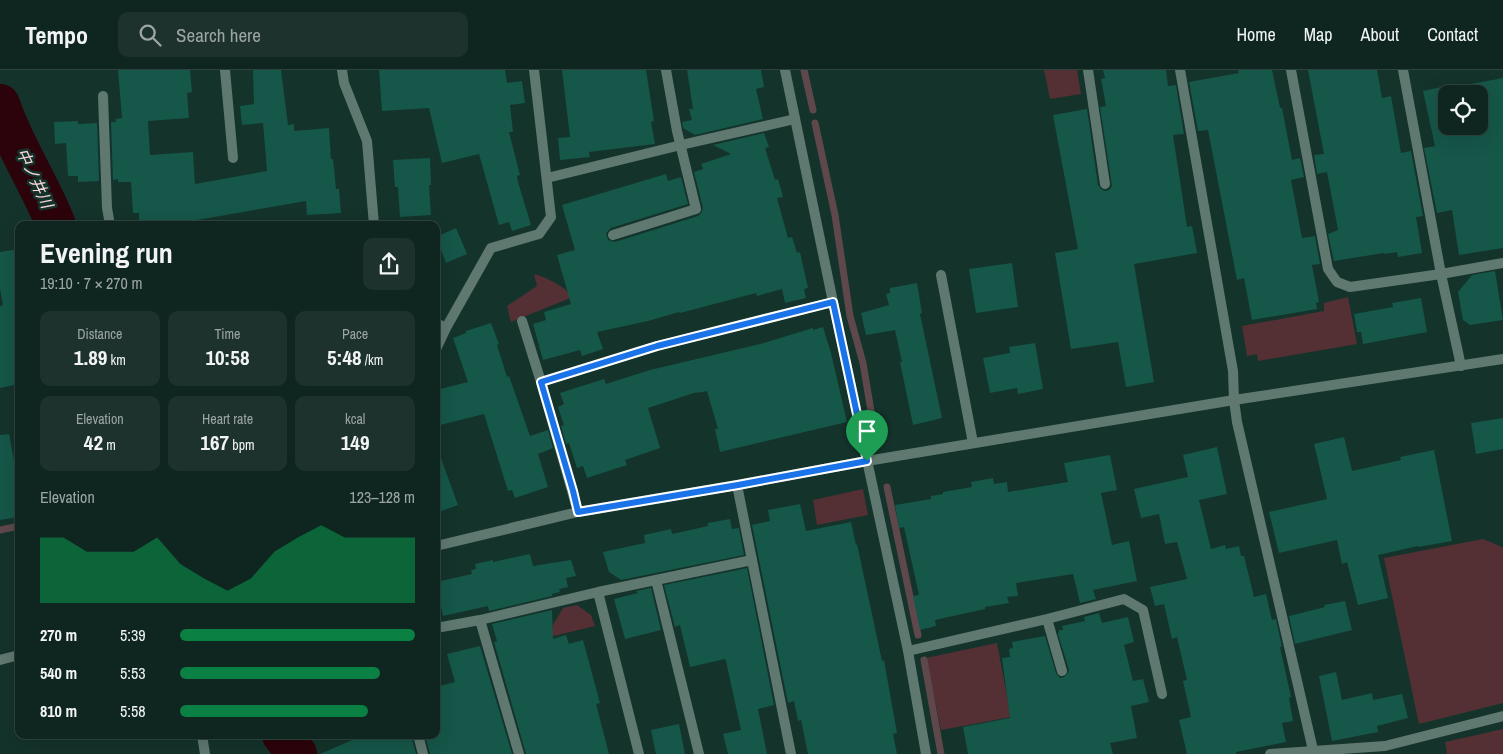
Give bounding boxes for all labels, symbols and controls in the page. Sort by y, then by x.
search box [118,12,468,57]
text: Tempo [25,19,88,51]
icon: search [136,21,164,49]
text: Search here [176,22,261,48]
text: Home [1236,22,1276,47]
text: Map [1304,22,1333,47]
text: About [1361,22,1399,47]
text: Contact [1427,22,1478,47]
map controls [1438,85,1488,135]
button: locate [1438,85,1488,135]
water label: 中ノ井川 [12,144,59,213]
text: Evening run [40,234,173,272]
button: share [363,238,415,290]
text: 19:10 · 7 × 270 m [40,272,143,294]
text: Distance [77,325,122,343]
text: Time [215,325,240,343]
text: Pace [342,325,368,343]
text: 1.89 [74,343,107,372]
text: 10:58 [205,343,250,372]
text: 5:48 [327,343,362,372]
text: km [107,351,126,369]
text: /km [362,351,383,369]
text: Elevation [76,410,124,428]
text: Heart rate [202,410,253,428]
text: kcal [345,410,365,428]
pin [846,410,888,461]
icon: arrive [853,417,881,445]
text: 42 [84,428,103,457]
text: 167 [200,428,229,457]
text: 149 [341,428,370,457]
text: m [103,436,116,454]
text: bpm [229,436,255,454]
text: Elevation [40,486,95,508]
text: 123–128 m [349,486,415,508]
text: 270 m [40,624,77,646]
text: 5:39 [120,624,146,646]
text: 540 m [40,662,77,684]
text: 5:53 [120,662,146,684]
text: 810 m [40,700,77,722]
text: 5:58 [120,700,146,722]

